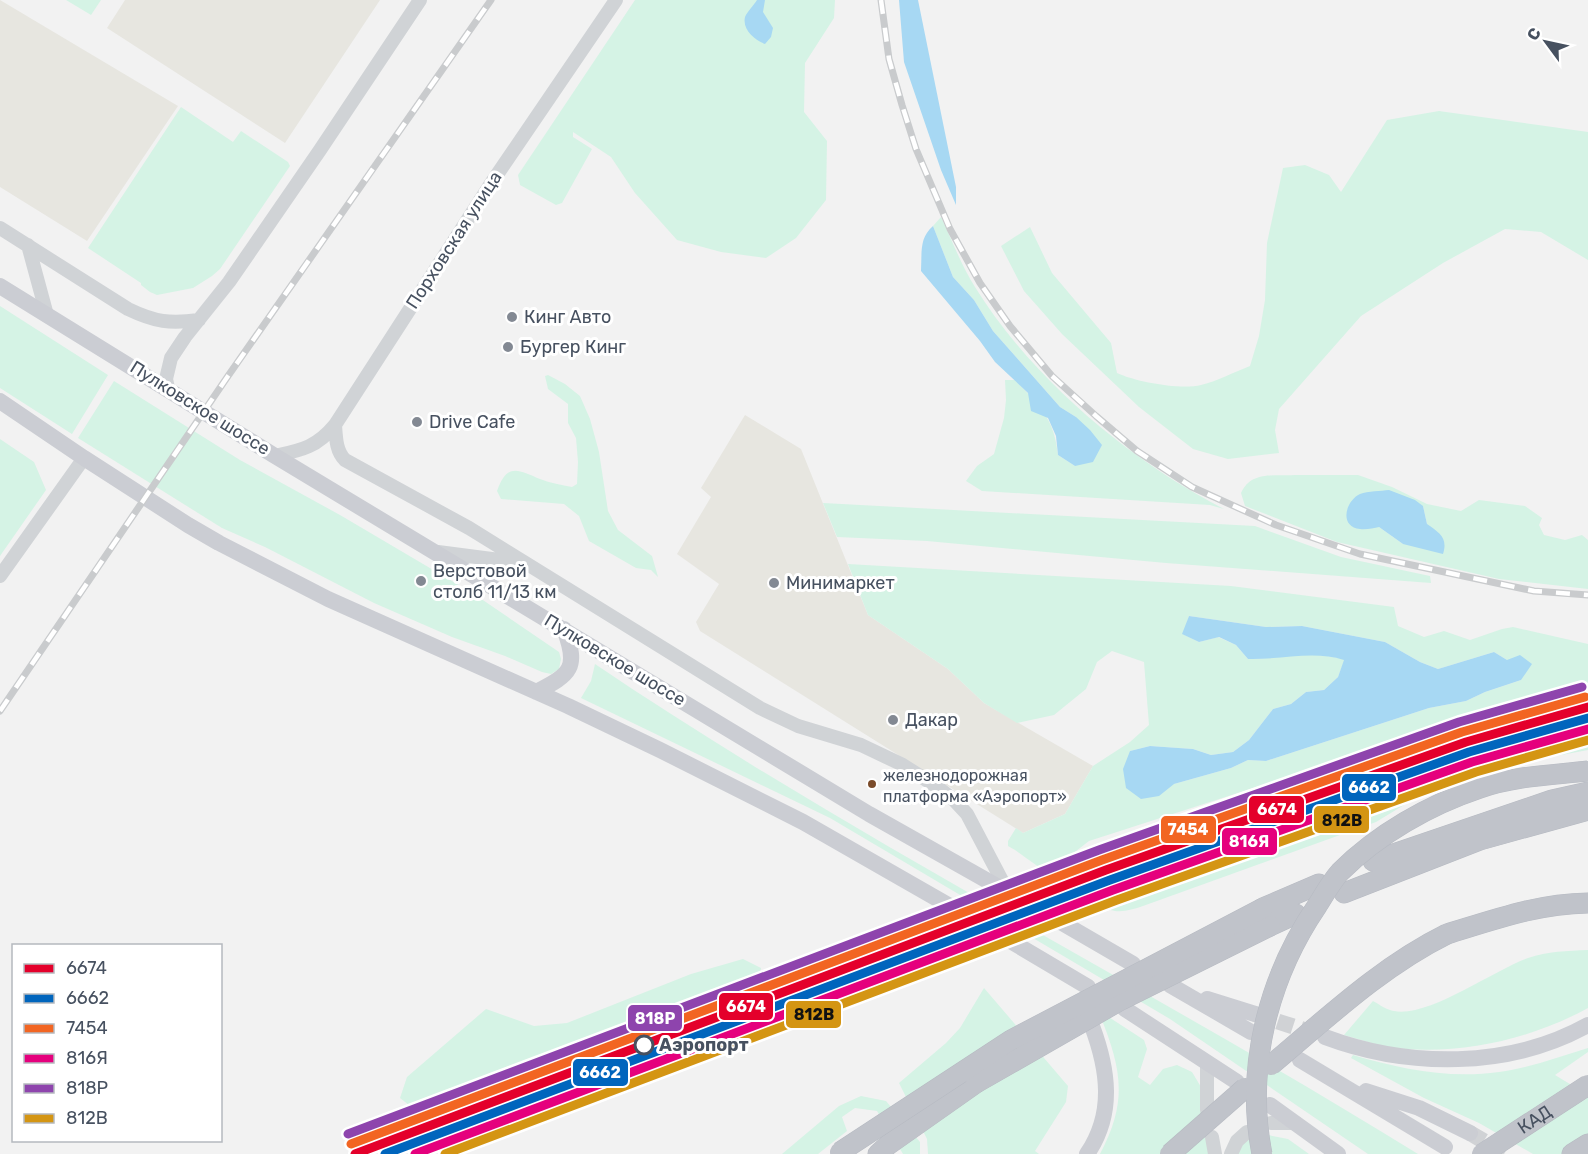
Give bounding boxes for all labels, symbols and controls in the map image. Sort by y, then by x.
north arrow [1516,12,1576,72]
text: С [1523,24,1545,44]
street label: Порховская улица [401,167,507,313]
place label: Кинг Авто [524,306,611,328]
marker: Кинг Авто [505,310,519,324]
place label: Бургер Кинг [520,336,626,358]
marker: Бургер Кинг [501,340,515,354]
street label: Пулковское шоссе [126,356,274,460]
place label: Drive Cafe [429,411,515,433]
marker: Drive Cafe [410,415,424,429]
place label: Верстовой столб 11/13 км [433,560,557,603]
place label: Минимаркет [786,572,895,594]
marker: Верстовой столб 11/13 км [414,574,428,588]
marker: Минимаркет [767,576,781,590]
street label: Пулковское шоссе [540,609,690,711]
place label: Дакар [905,709,958,731]
marker: Дакар [886,713,900,727]
place label: железнодорожная платформа «Аэропорт» [883,766,1067,806]
line badge: 6662 [1341,773,1397,802]
marker: железнодорожная платформа «Аэропорт» [866,778,878,790]
text: 6662 [1348,778,1390,797]
line badge: 6674 [1248,795,1305,824]
text: 6674 [1257,800,1297,819]
line badge: 812В [1313,805,1370,834]
text: 812В [1322,811,1362,830]
line badge: 7454 [1160,815,1217,844]
text: 7454 [1168,820,1208,839]
line badge: 816Я [1221,827,1278,856]
text: 816Я [1229,832,1269,851]
legend [12,944,222,1142]
text: 6674 [66,957,107,979]
text: 6662 [66,987,109,1009]
line badge: 6674 [718,992,774,1021]
text: 6674 [726,997,766,1016]
line badge: 812В [785,1000,842,1029]
line badge: 818Р [627,1004,683,1032]
text: 812В [794,1005,834,1024]
text: 818Р [635,1009,675,1028]
text: 7454 [66,1017,108,1039]
place label: Аэропорт [659,1034,749,1056]
marker: Аэропорт [634,1035,654,1055]
text: 816Я [66,1047,108,1069]
line badge: 6662 [572,1058,629,1087]
text: 6662 [579,1063,621,1082]
text: 818Р [66,1077,108,1099]
street label: КАД [1514,1100,1556,1139]
text: 812В [66,1107,108,1129]

